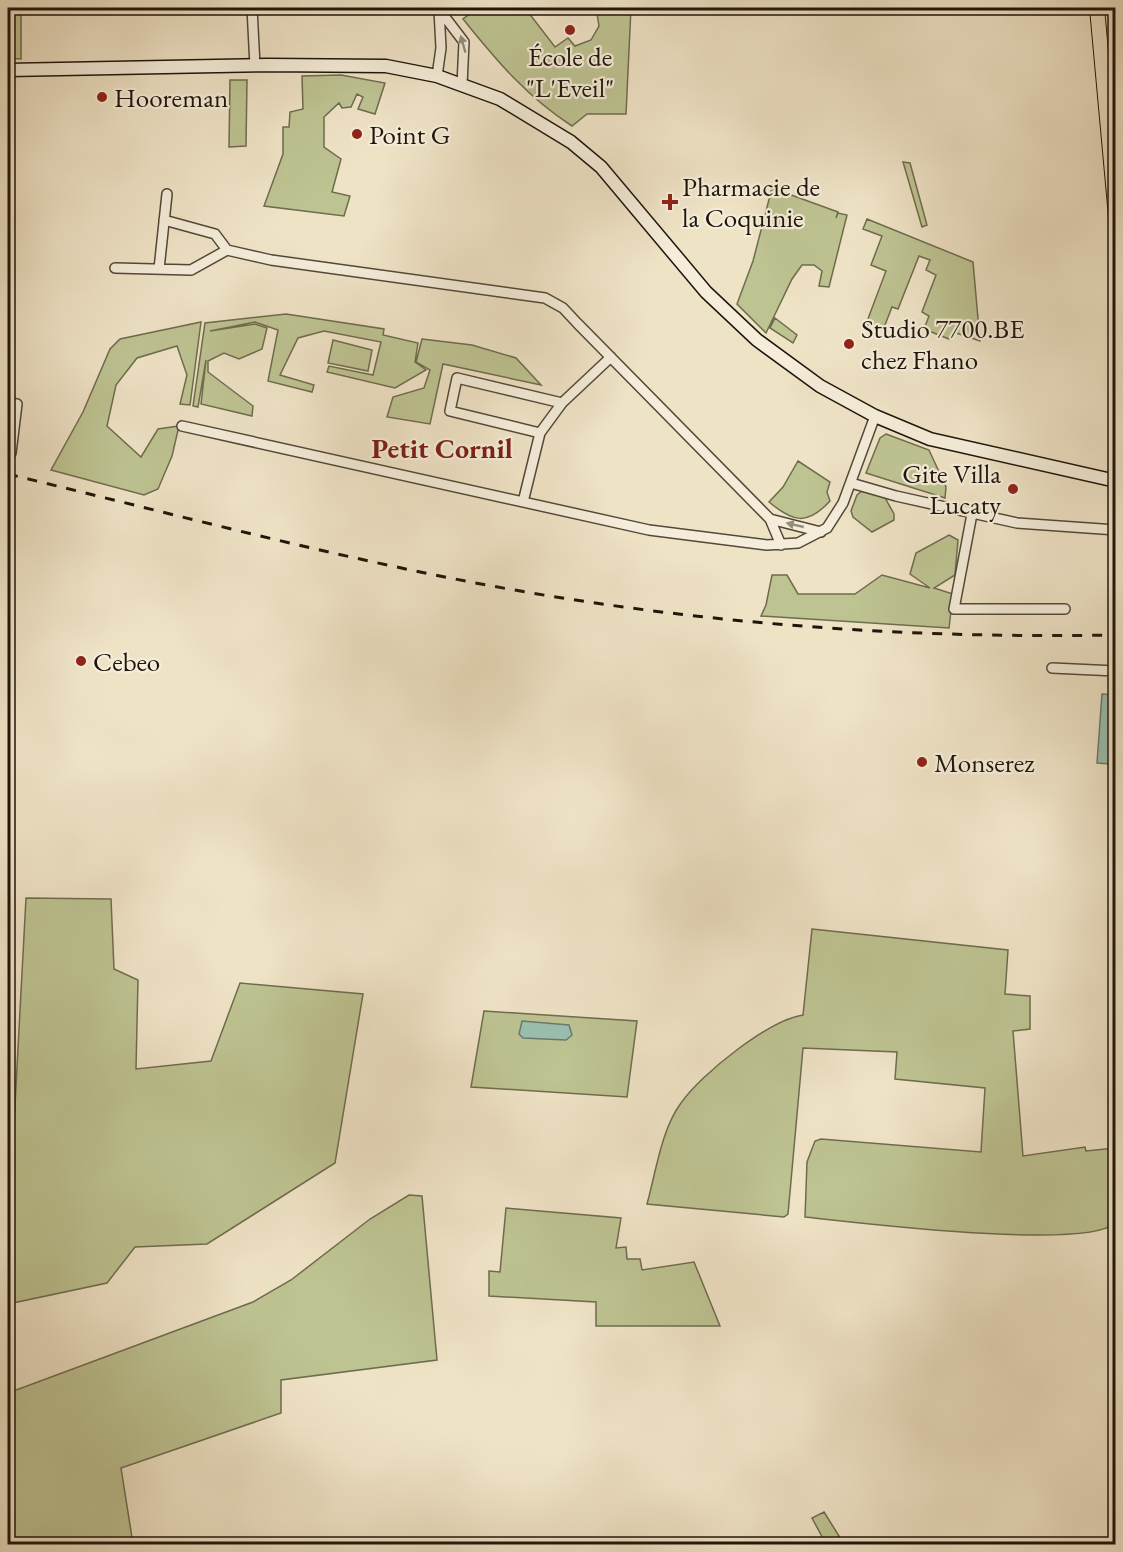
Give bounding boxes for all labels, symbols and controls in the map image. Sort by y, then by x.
marker: École de "L'Eveil" [563,23,577,37]
one-way arrow [457,34,467,53]
place label: École de "L'Eveil" [526,39,614,105]
place label: Hooreman [114,80,228,115]
marker: Hooreman [95,90,109,104]
place label: Point G [369,117,450,152]
marker: Point G [350,127,364,141]
place label: Pharmacie de la Coquinie [682,169,820,235]
marker: Pharmacie de la Coquinie [663,195,677,209]
place label: Studio 7700.BE chez Fhano [861,311,1024,377]
marker: Studio 7700.BE chez Fhano [842,337,856,351]
district label: Petit Cornil [371,430,513,466]
place label: Gite Villa Lucaty [902,456,1001,522]
marker: Gite Villa Lucaty [1006,482,1020,496]
one-way arrow [786,520,805,530]
place label: Cebeo [93,644,160,679]
marker: Cebeo [74,654,88,668]
place label: Monserez [934,745,1035,780]
marker: Monserez [915,755,929,769]

